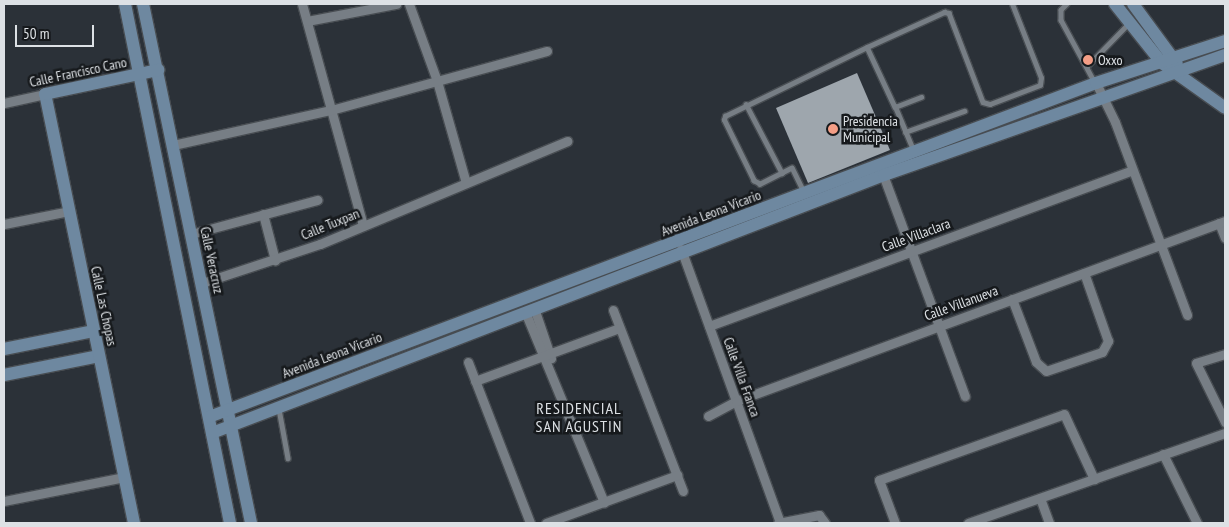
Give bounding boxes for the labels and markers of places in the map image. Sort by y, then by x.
place label: Oxxo [1098,52,1122,68]
marker: Oxxo [1082,54,1094,66]
place label: Presidencia Municipal [843,113,898,146]
marker: Presidencia Municipal [827,123,839,135]

